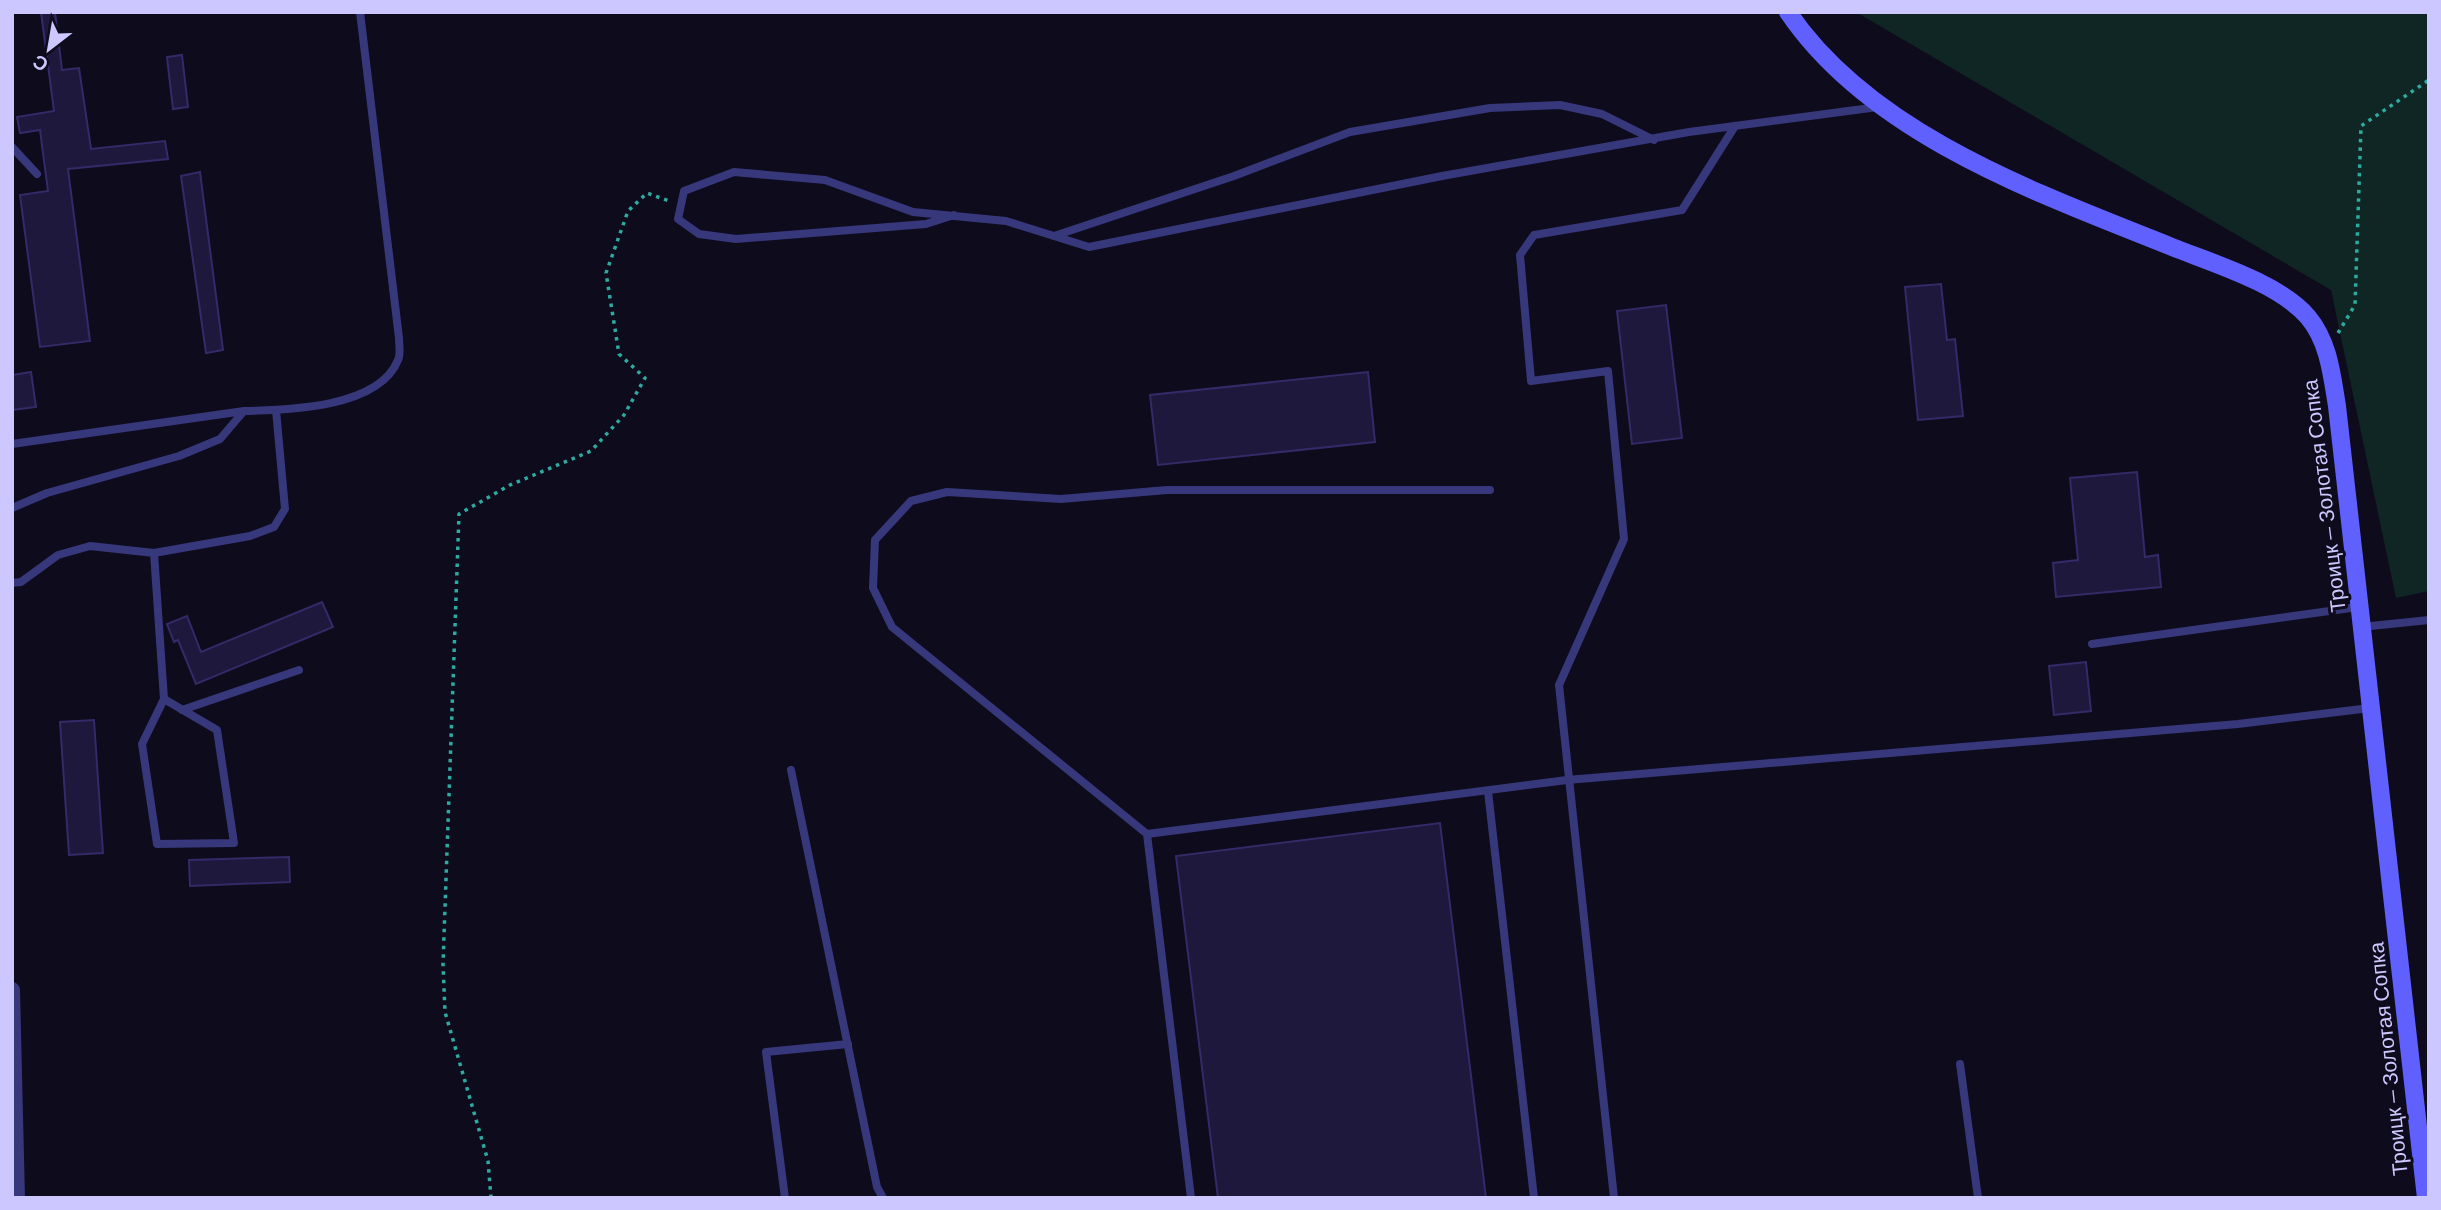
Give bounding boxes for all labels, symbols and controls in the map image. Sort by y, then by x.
north arrow [14,14,84,84]
text: С [28,50,52,77]
street label: Троицк — Золотая Сопка [2296,378,2350,614]
street label: Троицк — Золотая Сопка [2362,941,2412,1177]

